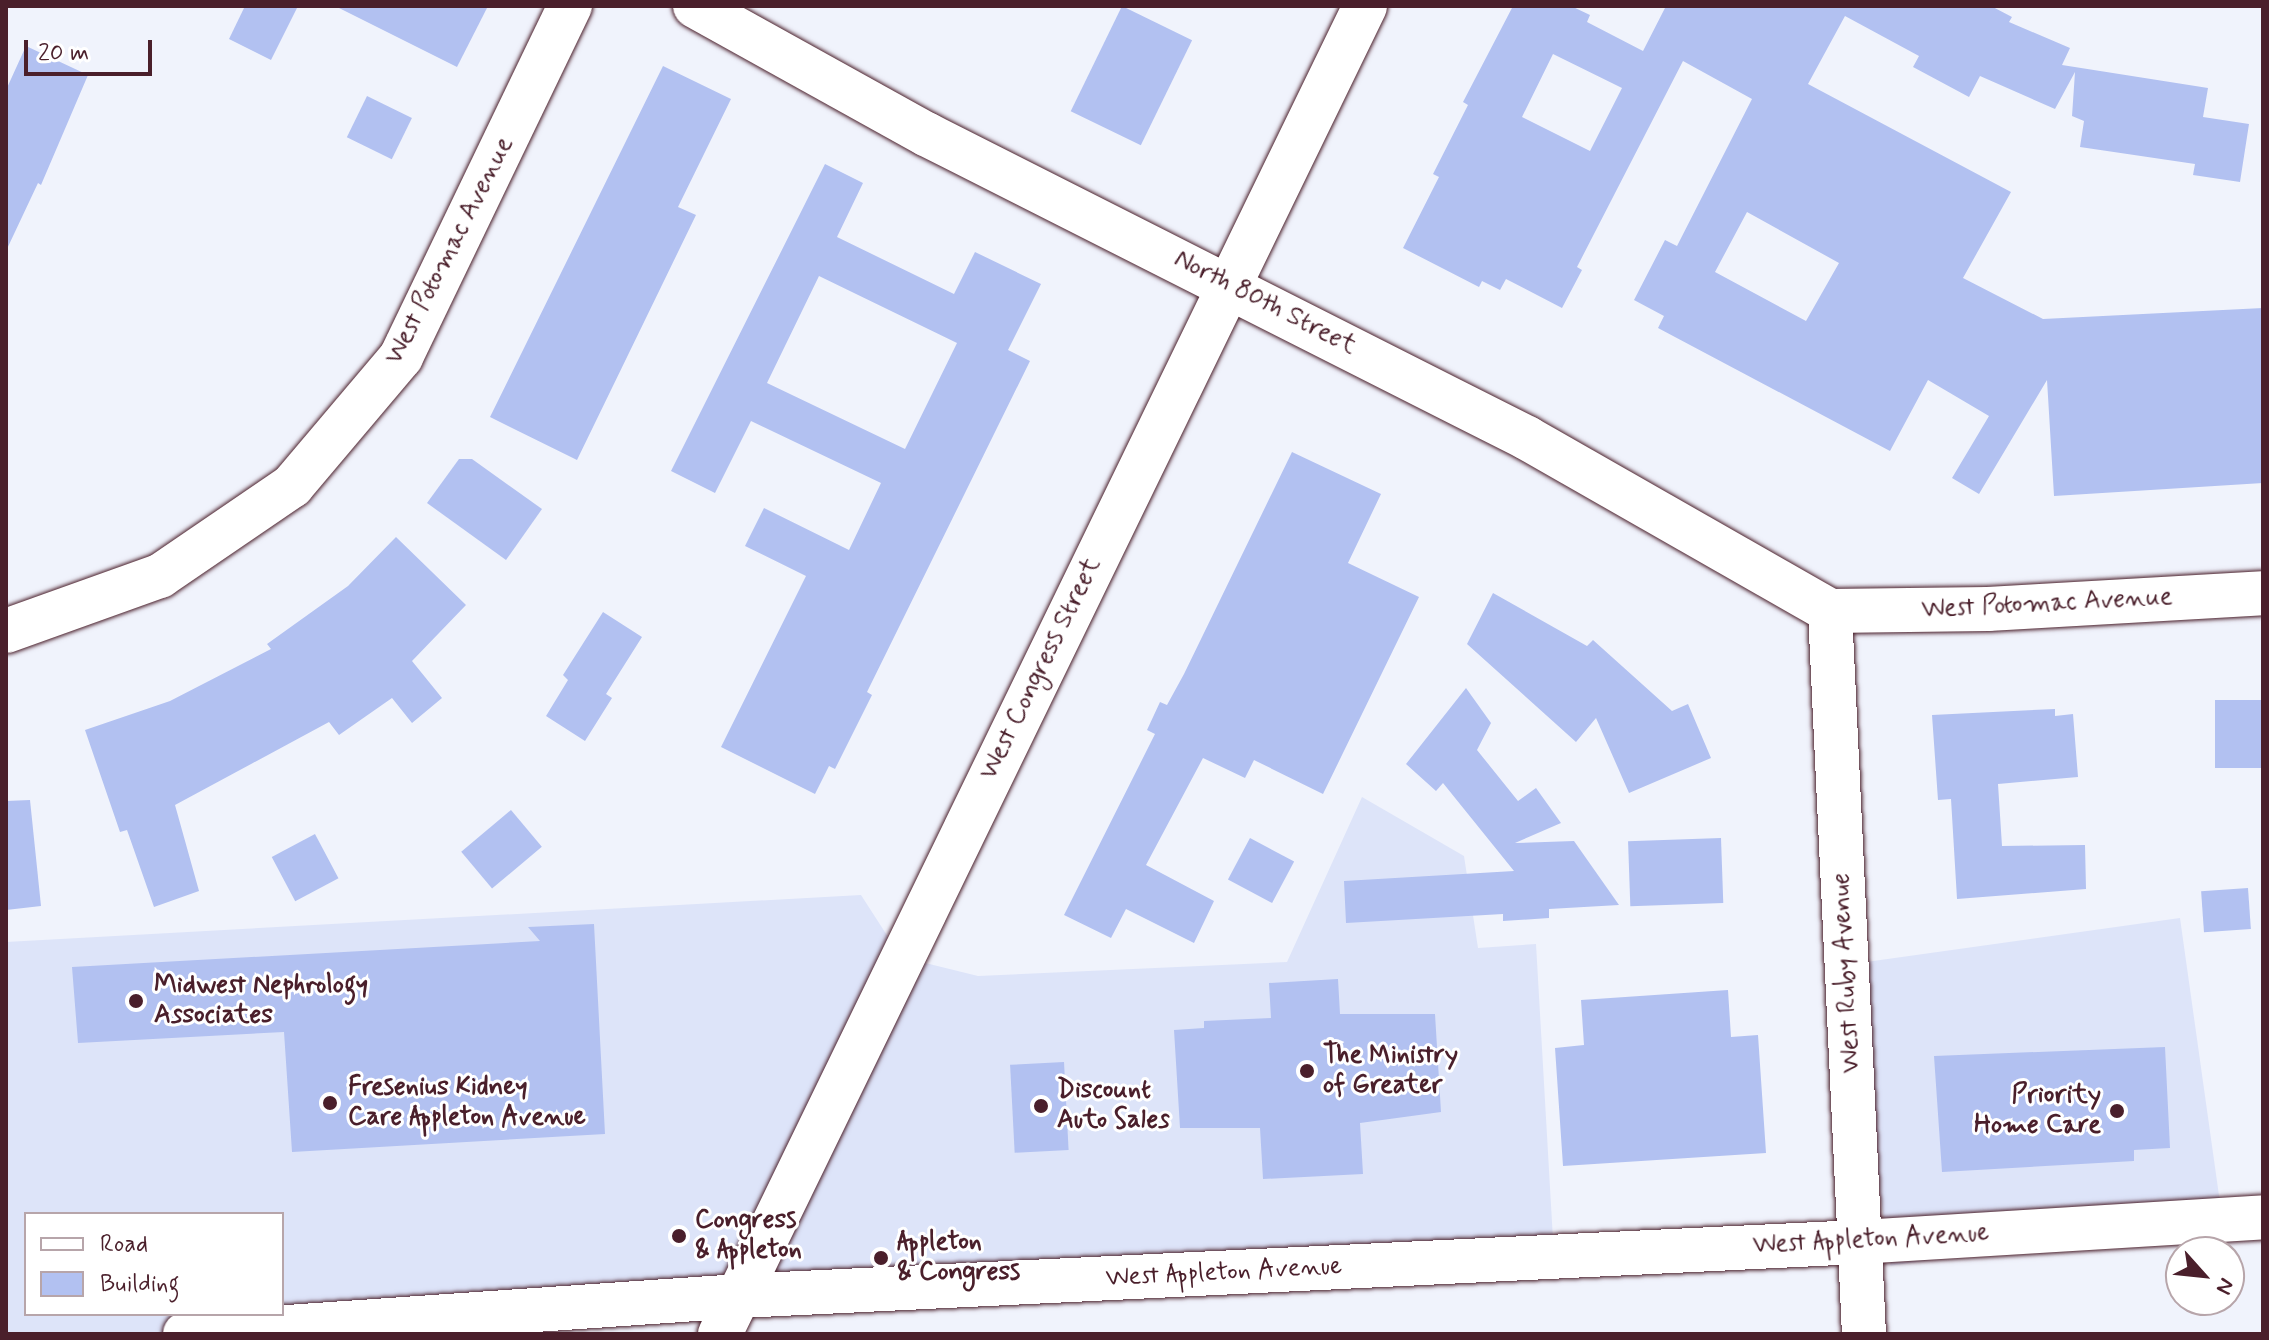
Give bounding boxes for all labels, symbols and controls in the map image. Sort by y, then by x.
scale bar [28,24,156,74]
text: 20 m [38,38,89,69]
street label: West Potomac Avenue [381,135,519,367]
street label: North 80th Street [1169,244,1361,362]
street label: West Congress Street [974,553,1108,785]
street label: West Potomac Avenue [1924,582,2170,626]
street label: West Ruby Avenue [1826,871,1868,1075]
place label: Midwest Nephrology Associates [154,970,368,1032]
marker: Midwest Nephrology Associates [125,990,147,1012]
place label: The Ministry of Greater [1323,1040,1461,1102]
marker: The Ministry of Greater [1298,1062,1316,1080]
place label: Fresenius Kidney Care Appleton Avenue [348,1072,583,1134]
place label: Discount Auto Sales [1057,1075,1171,1136]
place label: Priority Home Care [1975,1080,2101,1142]
marker: Fresenius Kidney Care Appleton Avenue [319,1092,341,1114]
marker: Discount Auto Sales [1032,1097,1050,1115]
marker: Priority Home Care [2108,1102,2126,1120]
place label: Congress & Appleton [695,1205,802,1266]
legend [24,1212,284,1316]
street label: West Appleton Avenue [1754,1218,1988,1262]
marker: Congress & Appleton [670,1227,688,1245]
place label: Appleton & Congress [897,1227,1020,1288]
text: Road [100,1229,148,1260]
north arrow [2165,1236,2245,1316]
marker: Appleton & Congress [872,1249,890,1267]
street label: West Appleton Avenue [1107,1251,1341,1295]
text: Building [100,1269,180,1300]
text: N [2209,1273,2240,1299]

